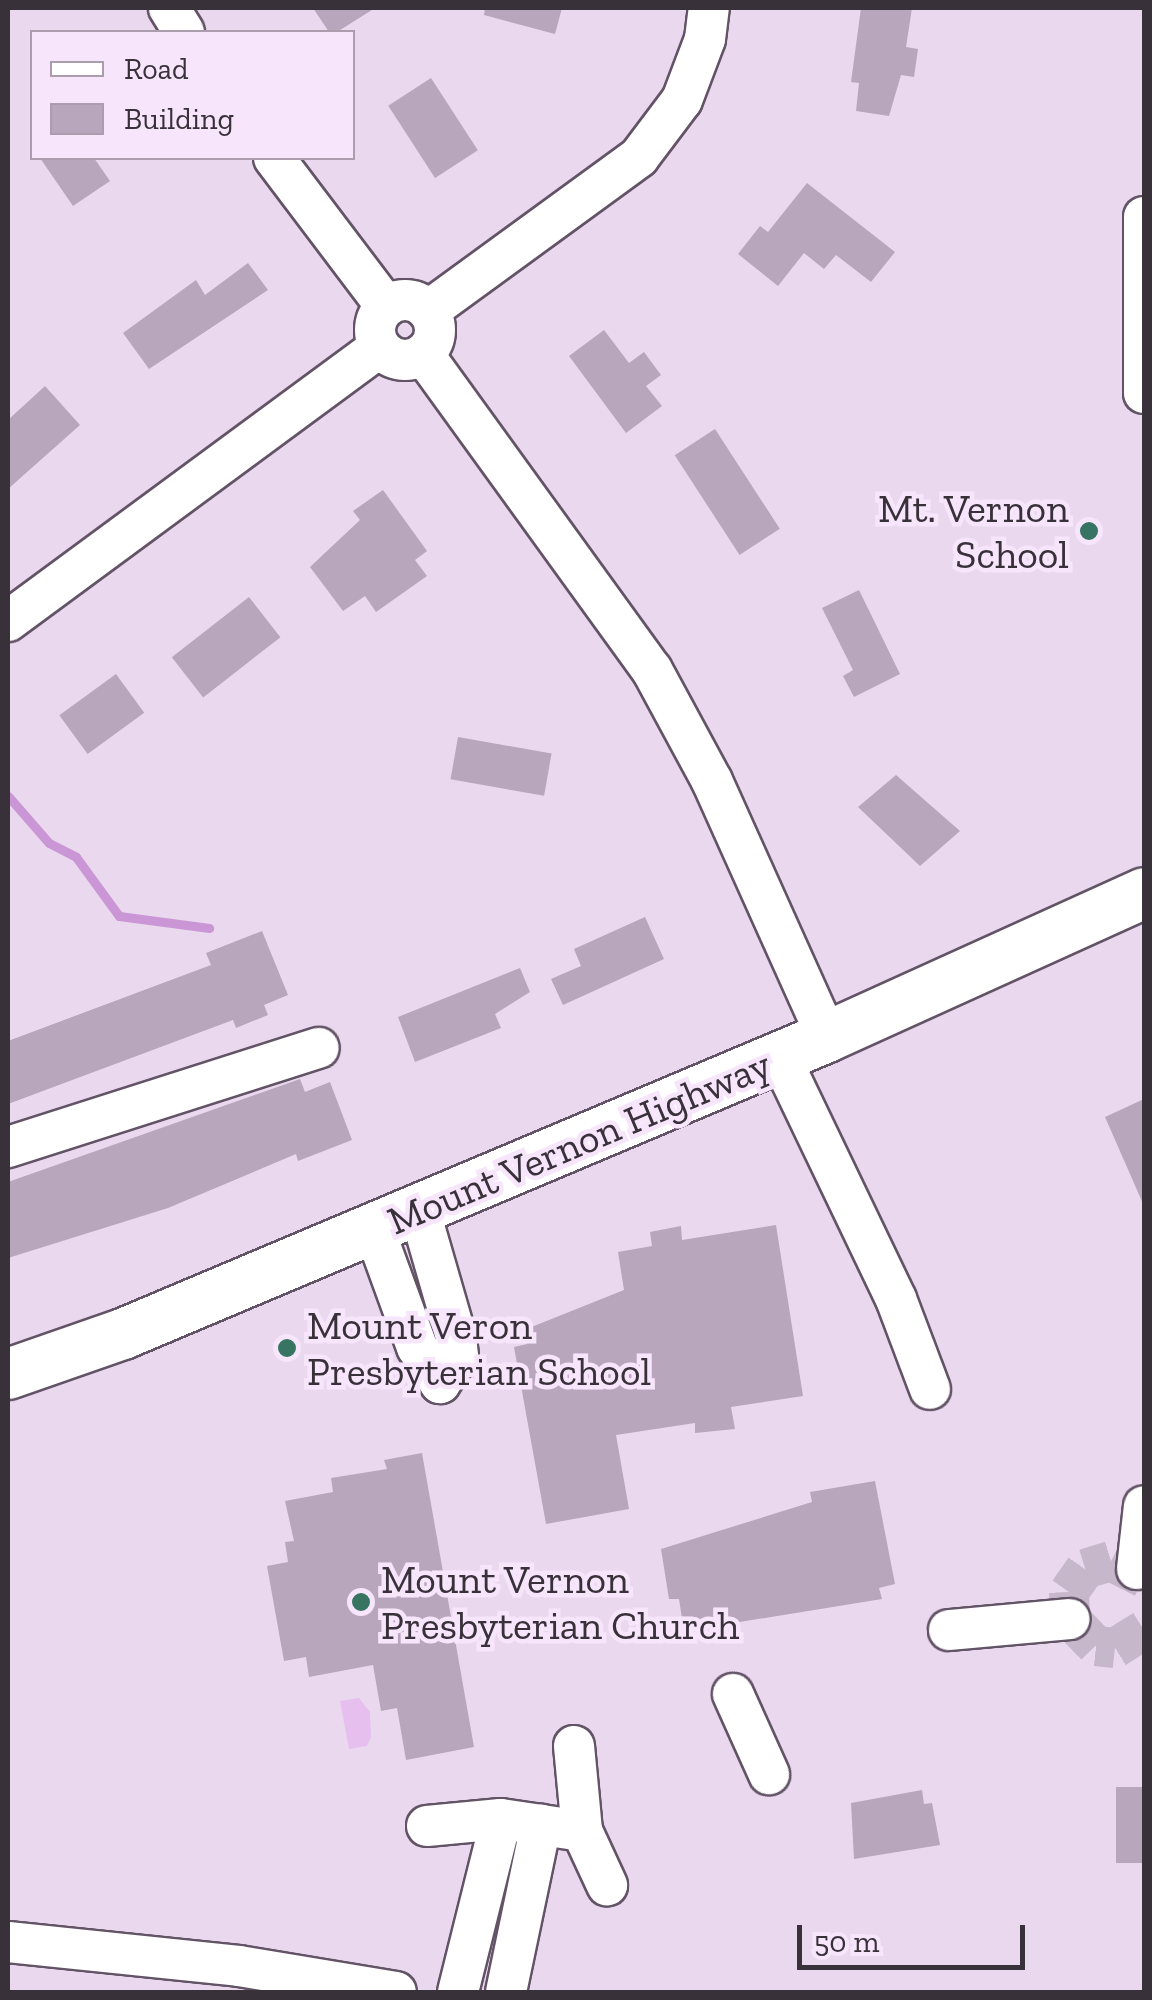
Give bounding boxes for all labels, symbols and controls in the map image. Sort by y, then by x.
legend [30,30,355,160]
text: Road [124,51,189,87]
text: Building [124,101,234,137]
place label: Mt. Vernon School [877,484,1069,578]
marker: Mt. Vernon School [1078,520,1100,542]
street label: Mount Vernon Highway [380,1039,778,1245]
place label: Mount Veron Presbyterian School [307,1301,651,1395]
marker: Mount Veron Presbyterian School [276,1337,298,1359]
place label: Mount Vernon Presbyterian Church [381,1555,740,1649]
marker: Mount Vernon Presbyterian Church [350,1591,372,1613]
scale bar [802,1905,1030,1967]
text: 50 m [814,1924,879,1960]

